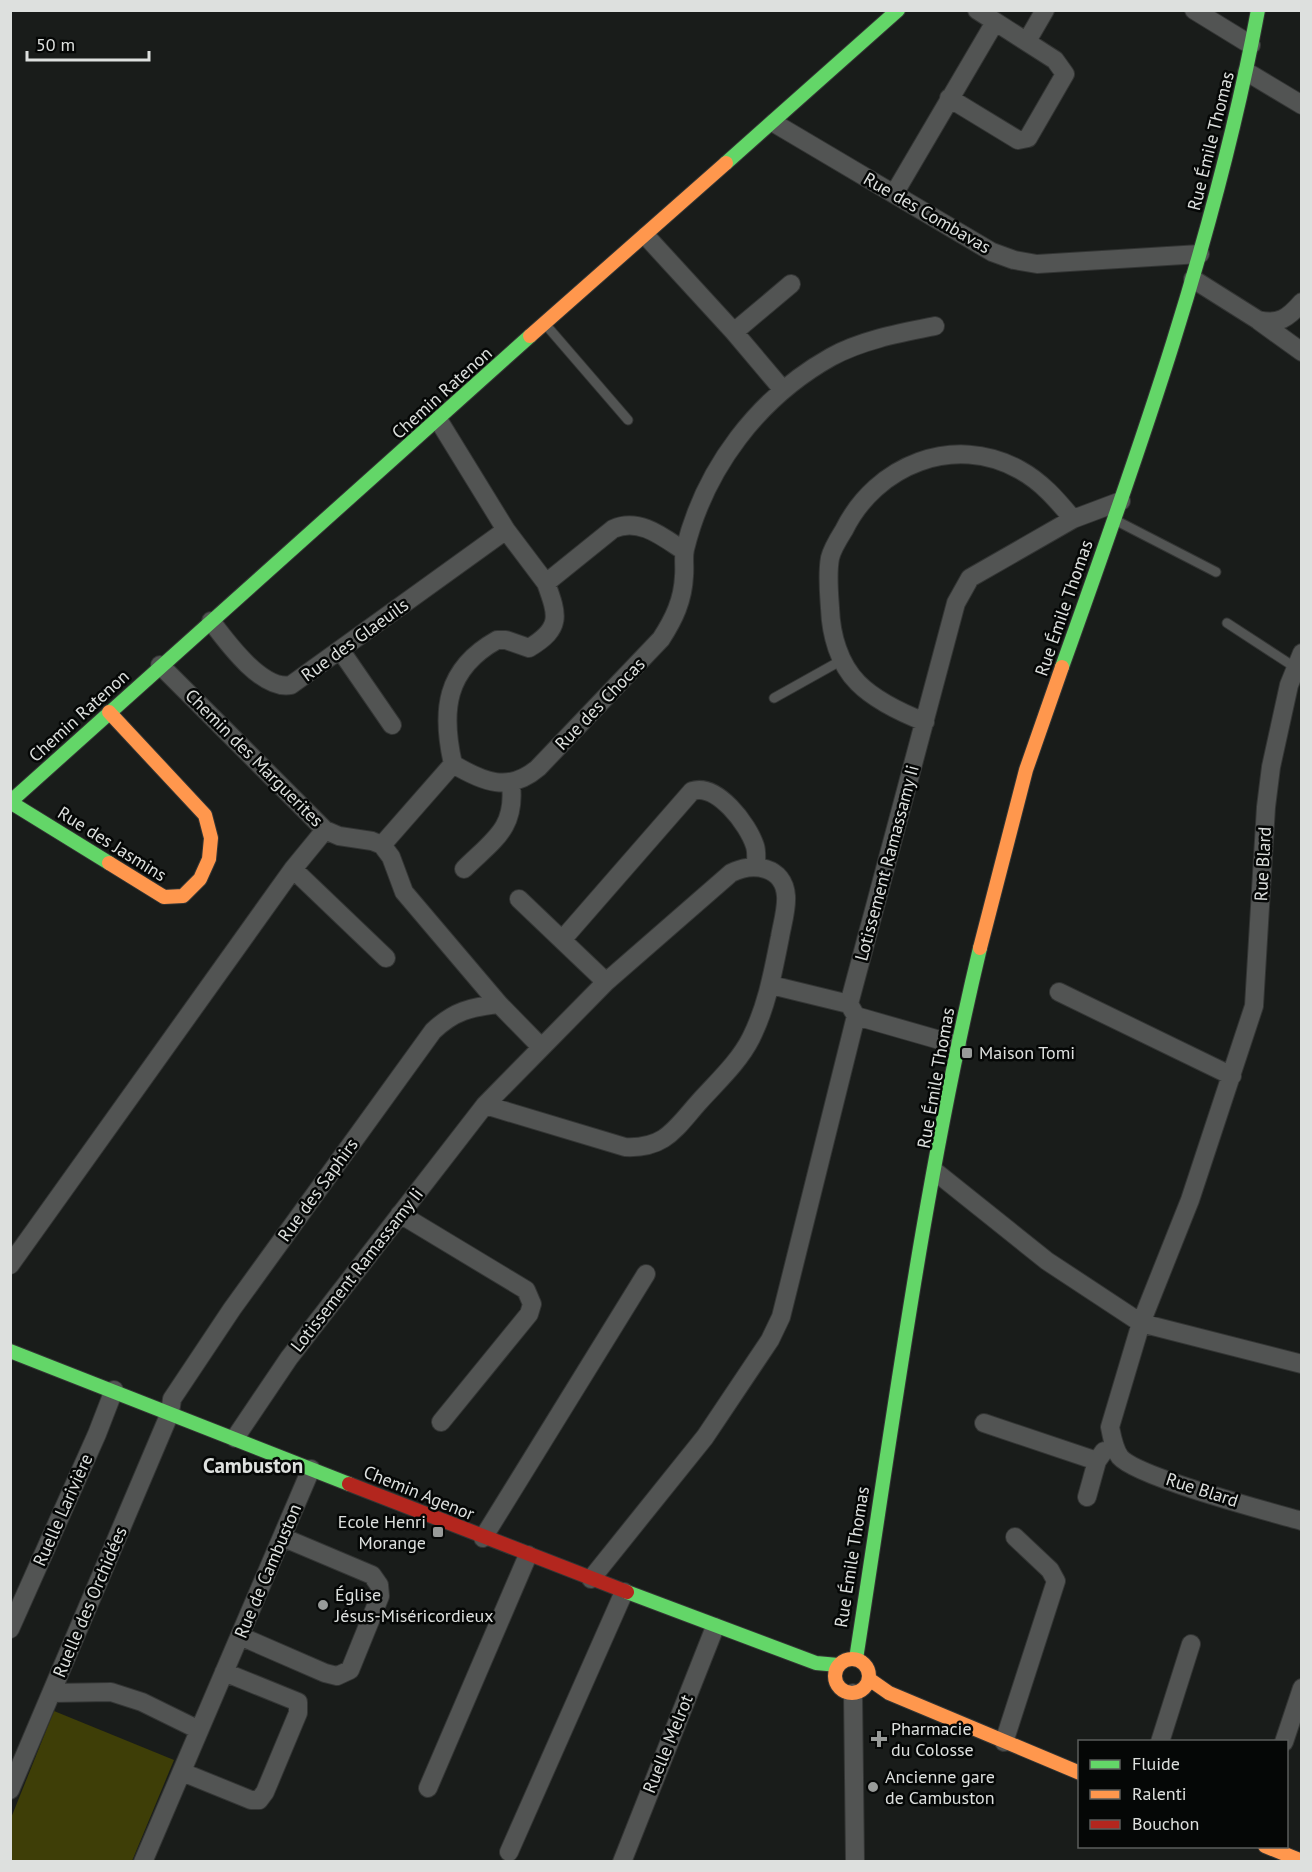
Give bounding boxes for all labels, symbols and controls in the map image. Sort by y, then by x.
scale bar [27,24,148,62]
text: 50 m [36,33,75,56]
street label: Rue Émile Thomas [1182,69,1239,213]
street label: Rue des Combavas [860,167,995,258]
street label: Chemin Ratenon [387,342,497,444]
street label: Rue Émile Thomas [1029,537,1098,679]
street label: Rue des Glaeuils [297,593,413,686]
street label: Rue des Chocas [550,653,650,755]
street label: Chemin Ratenon [24,665,134,767]
street label: Chemin des Marguerites [180,684,328,832]
street label: Lotissement Ramassamy Ii [849,762,924,963]
street label: Rue des Jasmins [54,801,171,886]
street label: Rue Blard [1249,826,1276,902]
street label: Rue Émile Thomas [912,1006,959,1150]
place label: Maison Tomi [979,1041,1075,1064]
marker: Maison Tomi [960,1046,974,1060]
street label: Rue des Saphirs [272,1134,363,1246]
street label: Lotissement Ramassamy Ii [285,1183,428,1356]
street label: Ruelle Larivière [28,1450,98,1570]
district label: Cambuston [203,1452,303,1479]
street label: Chemin Agenor [360,1460,478,1525]
street label: Rue Blard [1163,1467,1241,1512]
street label: Rue Émile Thomas [829,1485,874,1629]
street label: Rue de Cambuston [229,1500,306,1641]
place label: Ecole Henri Morange [338,1510,426,1554]
street label: Ruelle des Orchidées [47,1523,132,1681]
marker: Ecole Henri Morange [431,1525,445,1539]
place label: Église Jésus-Miséricordieux [334,1583,494,1627]
marker: Église Jésus-Miséricordieux [316,1598,330,1612]
street label: Ruelle Melrot [637,1691,698,1797]
place label: Pharmacie du Colosse [891,1717,974,1761]
marker: Pharmacie du Colosse [872,1732,886,1746]
legend [1078,1740,1288,1848]
text: Fluide [1132,1752,1180,1775]
place label: Ancienne gare de Cambuston [885,1765,995,1809]
marker: Ancienne gare de Cambuston [866,1780,880,1794]
text: Ralenti [1132,1782,1187,1805]
text: Bouchon [1132,1812,1199,1835]

